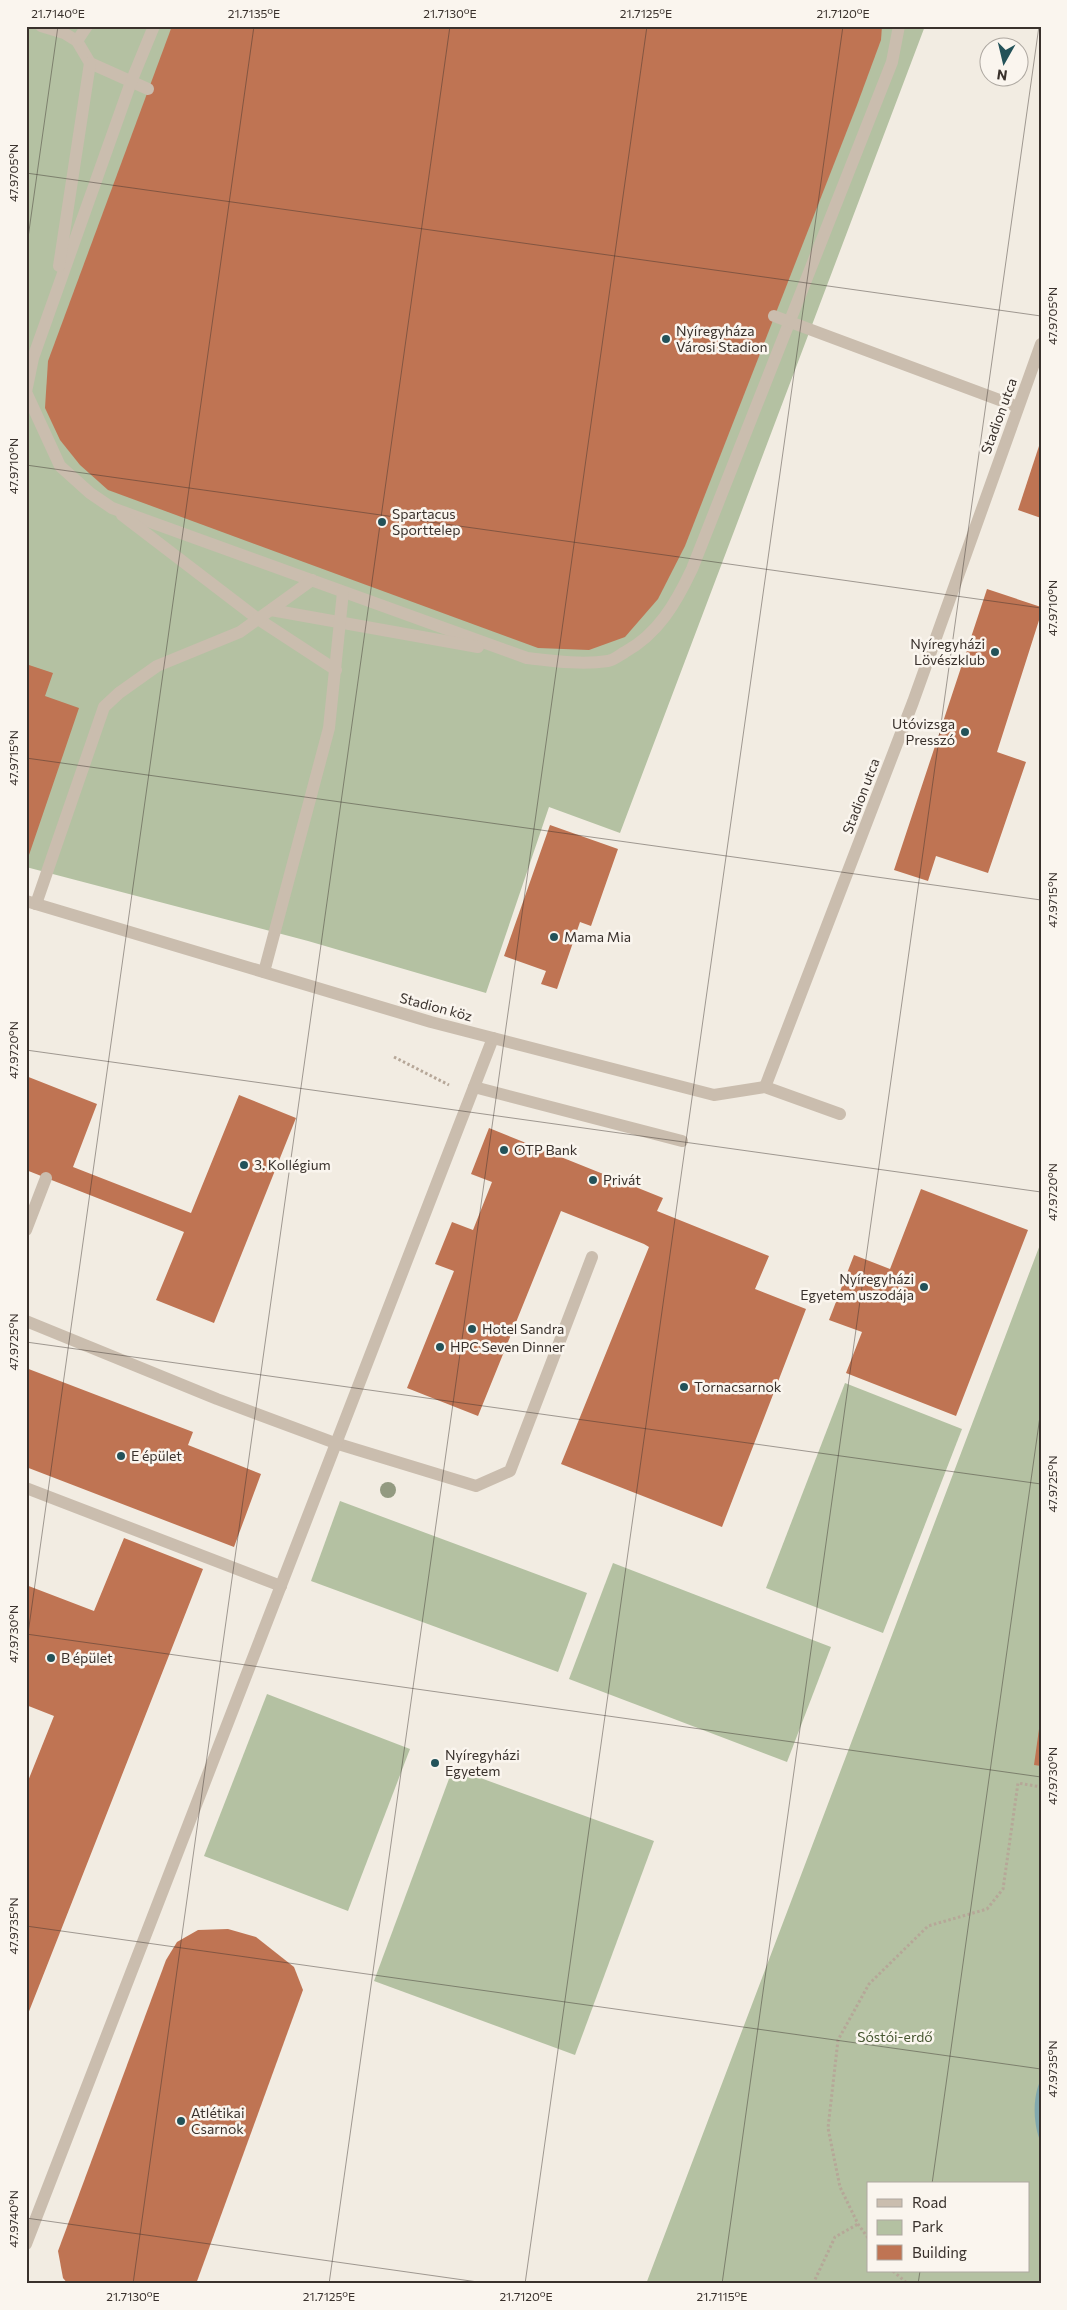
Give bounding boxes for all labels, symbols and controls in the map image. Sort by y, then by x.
text: 21.7140°E [31,6,85,20]
text: 21.7135°E [228,6,280,20]
text: 21.7130°E [423,6,477,20]
text: 21.7125°E [620,6,672,20]
text: 21.7120°E [816,6,870,20]
north arrow [980,38,1030,88]
text: N [996,66,1009,85]
text: 47.9705°N [6,144,20,202]
text: 47.9705°N [1045,287,1059,345]
place label: Nyíregyháza Városi Stadion [676,322,768,355]
marker: Nyíregyháza Városi Stadion [660,333,672,345]
street label: Stadion utca [977,376,1020,456]
text: 47.9710°N [6,438,20,494]
place label: Spartacus Sporttelep [392,505,460,538]
marker: Spartacus Sporttelep [376,516,388,528]
text: 47.9710°N [1045,580,1059,636]
place label: Nyíregyházi Lövészklub [910,635,985,668]
marker: Nyíregyházi Lövészklub [989,646,1001,658]
place label: Utóvizsga Presszó [892,715,955,748]
marker: Utóvizsga Presszó [959,726,971,738]
text: 47.9715°N [6,730,20,786]
street label: Stadion utca [838,756,883,836]
text: 47.9715°N [1045,872,1059,928]
place label: Mama Mia [564,928,631,945]
marker: Mama Mia [548,931,560,943]
street label: Stadion köz [398,989,474,1024]
text: 47.9720°N [6,1021,20,1079]
place label: OTP Bank [514,1141,578,1158]
marker: OTP Bank [498,1144,510,1156]
place label: 3. Kollégium [254,1156,331,1173]
marker: 3. Kollégium [238,1159,250,1171]
text: 47.9720°N [1045,1163,1059,1221]
place label: Privát [603,1171,641,1188]
marker: Privát [587,1174,599,1186]
place label: Nyíregyházi Egyetem uszodája [800,1270,914,1303]
marker: Nyíregyházi Egyetem uszodája [918,1281,930,1293]
text: 47.9725°N [6,1314,20,1370]
place label: Hotel Sandra [482,1320,564,1337]
marker: Hotel Sandra [466,1323,478,1335]
place label: HPC Seven Dinner [450,1338,565,1355]
marker: HPC Seven Dinner [434,1341,446,1353]
place label: Tornacsarnok [694,1378,782,1395]
marker: Tornacsarnok [678,1381,690,1393]
place label: E épület [131,1447,182,1464]
marker: E épület [115,1450,127,1462]
text: 47.9725°N [1045,1456,1059,1512]
text: 47.9730°N [6,1605,20,1663]
place label: B épület [61,1649,113,1666]
marker: B épület [45,1652,57,1664]
place label: Nyíregyházi Egyetem [445,1746,520,1779]
text: 47.9730°N [1045,1747,1059,1805]
marker: Nyíregyházi Egyetem [429,1757,441,1769]
text: 47.9735°N [6,1897,20,1955]
park label: Sóstói-erdő [857,2028,933,2045]
text: 47.9735°N [1045,2040,1059,2098]
place label: Atlétikai Csarnok [191,2104,245,2137]
marker: Atlétikai Csarnok [175,2115,187,2127]
legend [867,2182,1030,2272]
text: 47.9740°N [6,2190,20,2248]
text: Road [912,2193,947,2211]
text: Park [912,2217,943,2235]
text: Building [912,2243,967,2261]
text: 21.7130°E [106,2289,160,2303]
text: 21.7125°E [303,2289,355,2303]
text: 21.7120°E [499,2289,553,2303]
text: 21.7115°E [697,2289,747,2303]

